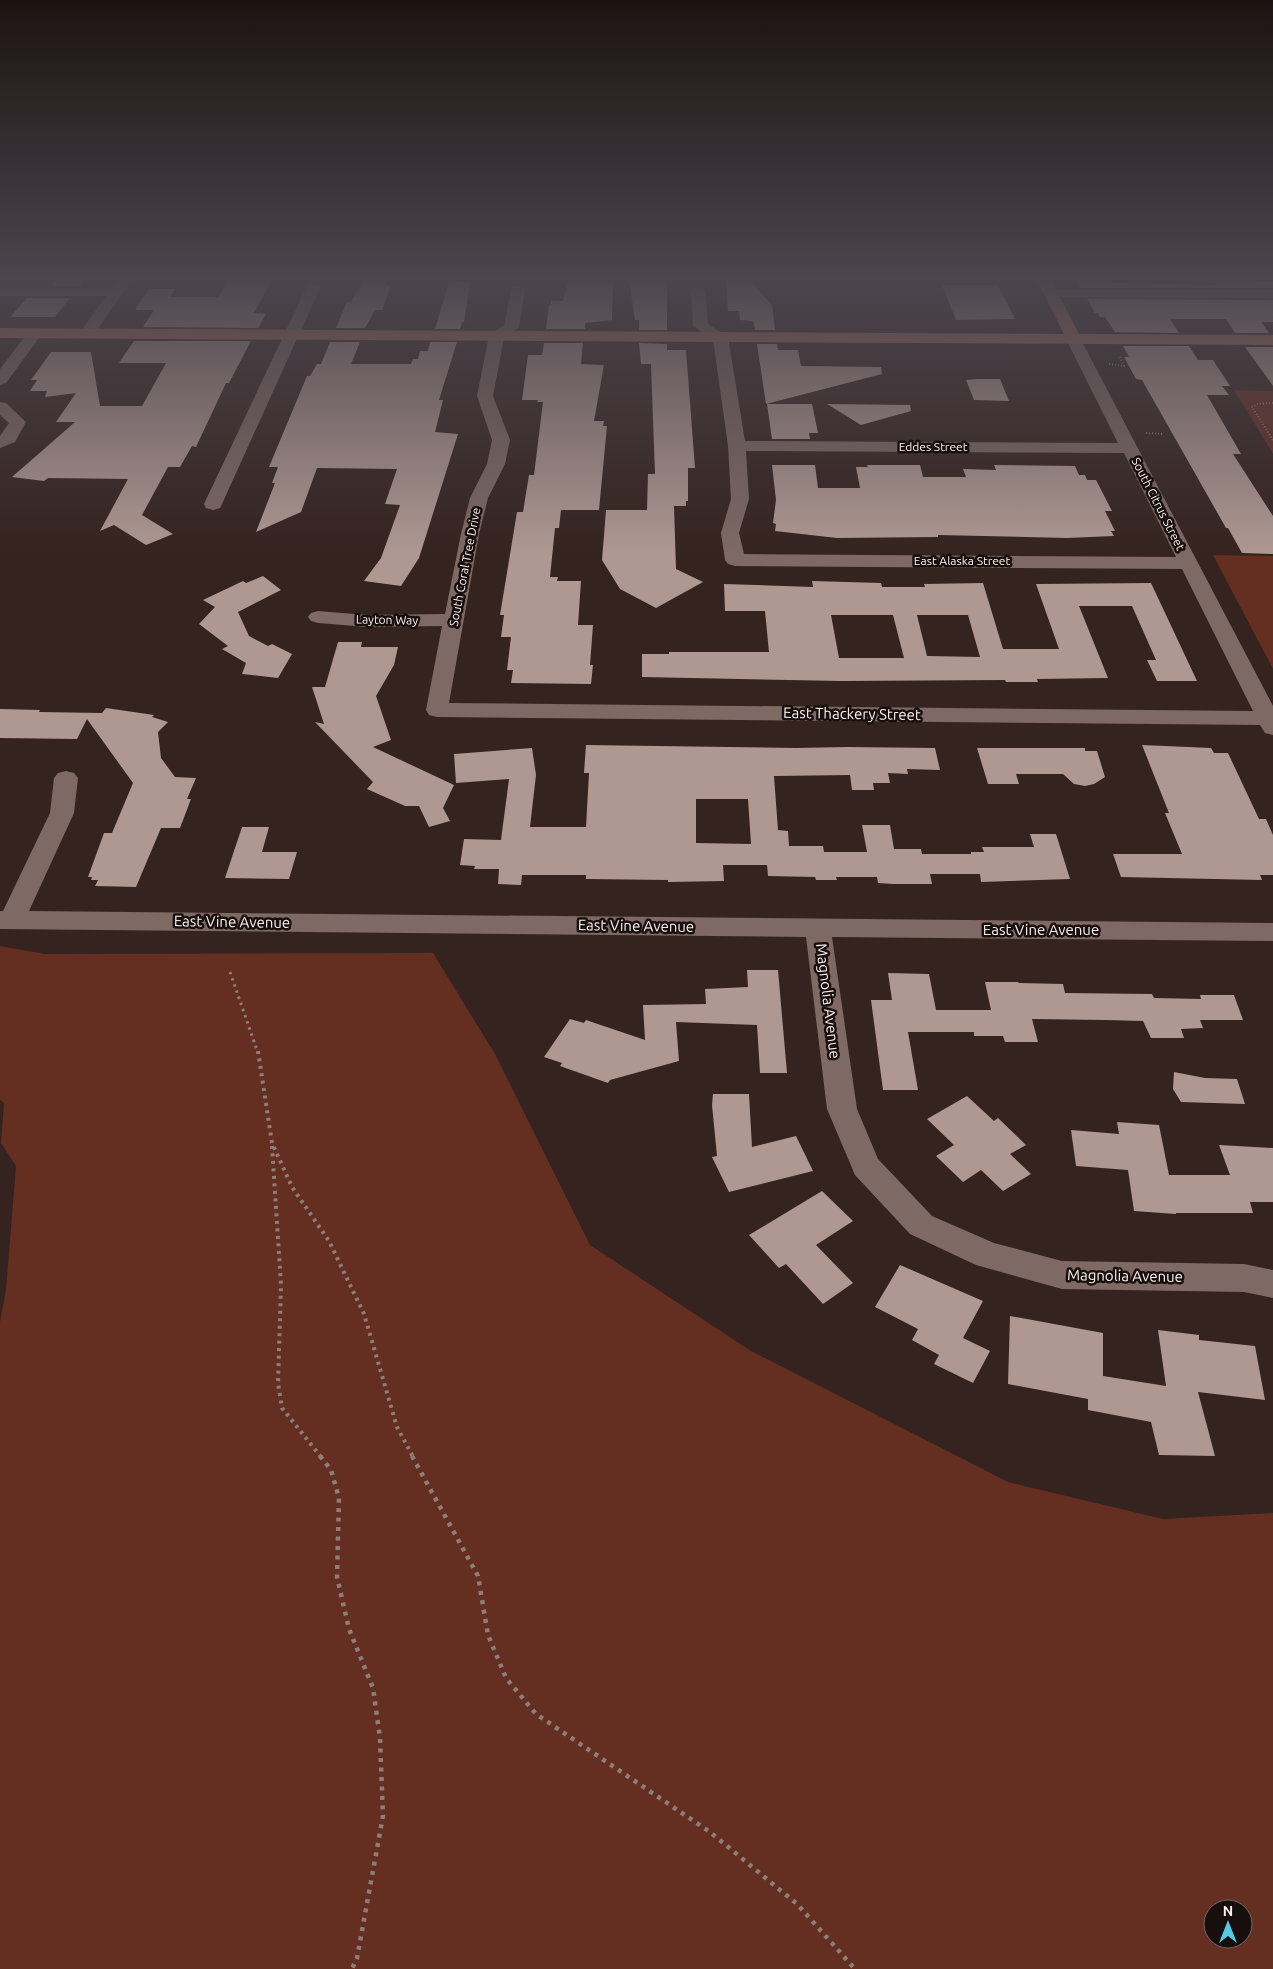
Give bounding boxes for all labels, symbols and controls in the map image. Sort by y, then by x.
street label: Eddes Street [899,440,968,453]
street label: South Citrus Street [1129,455,1188,553]
street label: South Coral Tree Drive [447,506,482,627]
street label: East Alaska Street [914,554,1010,567]
street label: Layton Way [356,612,418,627]
street label: East Thackery Street [783,704,921,723]
street label: East Vine Avenue [174,912,290,931]
street label: East Vine Avenue [578,916,694,935]
street label: East Vine Avenue [983,921,1099,938]
street label: Magnolia Avenue [813,942,844,1060]
street label: Magnolia Avenue [1067,1266,1183,1285]
north arrow [1203,1899,1253,1949]
text: N [1223,1903,1233,1919]

